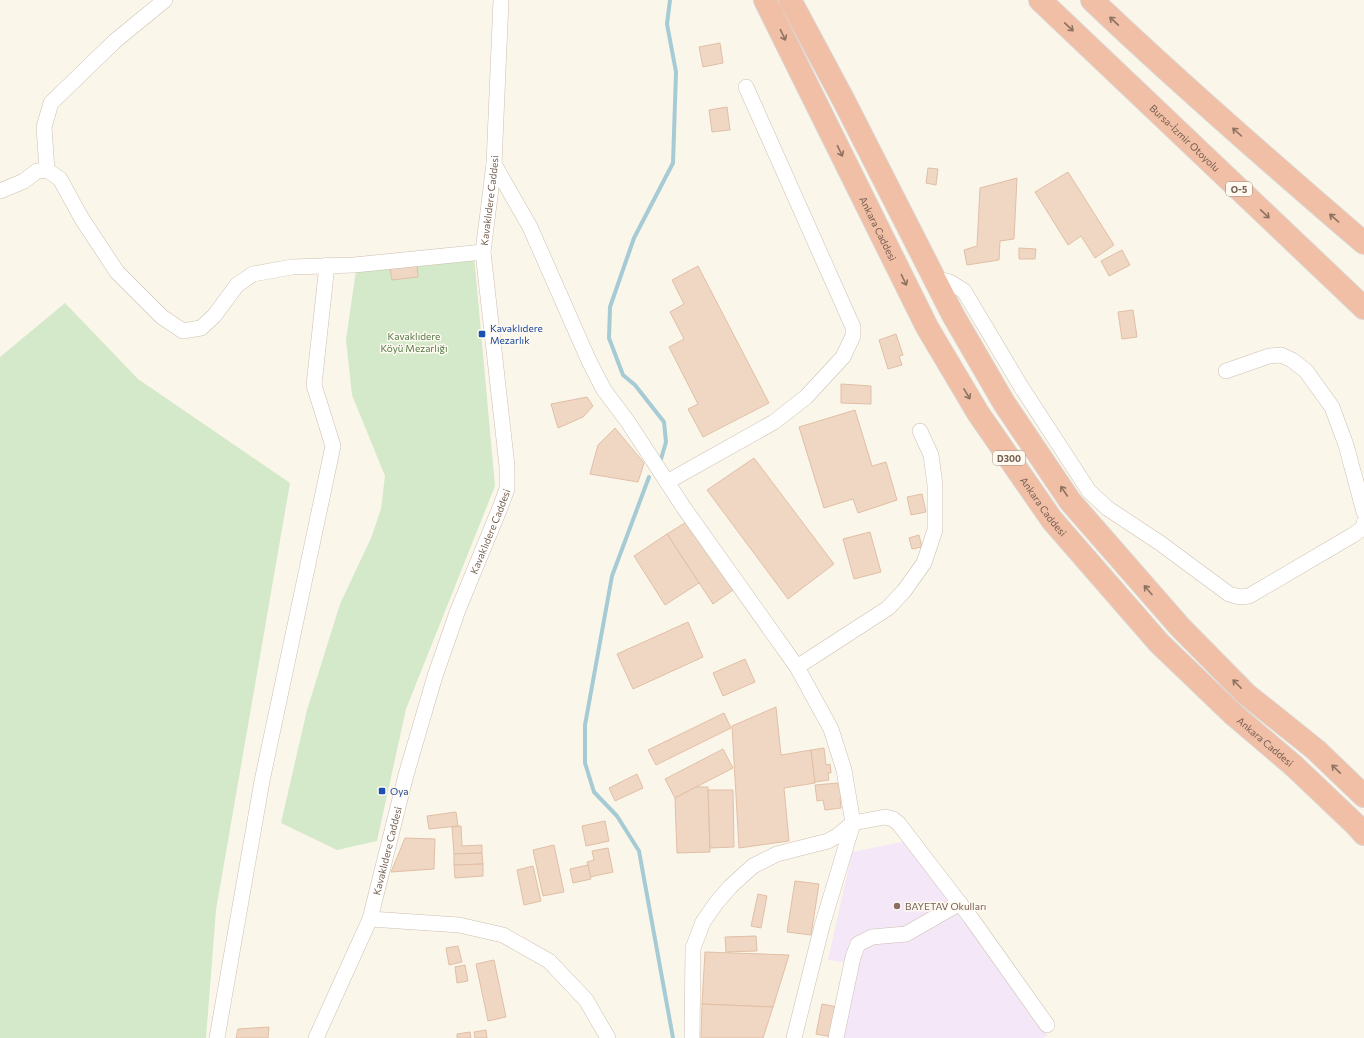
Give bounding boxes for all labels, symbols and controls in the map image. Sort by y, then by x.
one-way arrow [1110,17,1120,26]
one-way arrow [1064,22,1074,32]
one-way arrow [779,29,787,41]
street label: Bursa-İzmir Otoyolu [1147,102,1222,174]
one-way arrow [1231,128,1242,137]
one-way arrow [837,145,844,157]
street label: Kavaklıdere Caddesi [478,155,500,246]
road number: O-5 [1226,182,1252,196]
street label: Ankara Caddesi [857,194,899,263]
one-way arrow [1260,209,1270,219]
one-way arrow [1329,213,1340,222]
one-way arrow [901,274,908,286]
place label: Kavaklıdere Mezarlık [490,322,543,346]
marker: Kavaklıdere Mezarlık [477,329,487,339]
park label: Kavaklıdere Köyü Mezarlığı [381,330,447,354]
one-way arrow [964,388,972,400]
road number: D300 [993,451,1025,465]
street label: Ankara Caddesi [1018,474,1069,538]
one-way arrow [1060,486,1068,497]
street label: Kavaklıdere Caddesi [467,487,513,576]
one-way arrow [1143,585,1152,595]
one-way arrow [1232,679,1242,689]
street label: Ankara Caddesi [1235,714,1296,769]
one-way arrow [1331,764,1341,773]
place label: Oya [390,785,408,797]
marker: Oya [377,786,387,796]
street label: Kavaklıdere Caddesi [370,805,404,896]
place label: BAYETAV Okulları [905,900,986,912]
marker: BAYETAV Okulları [892,901,902,911]

